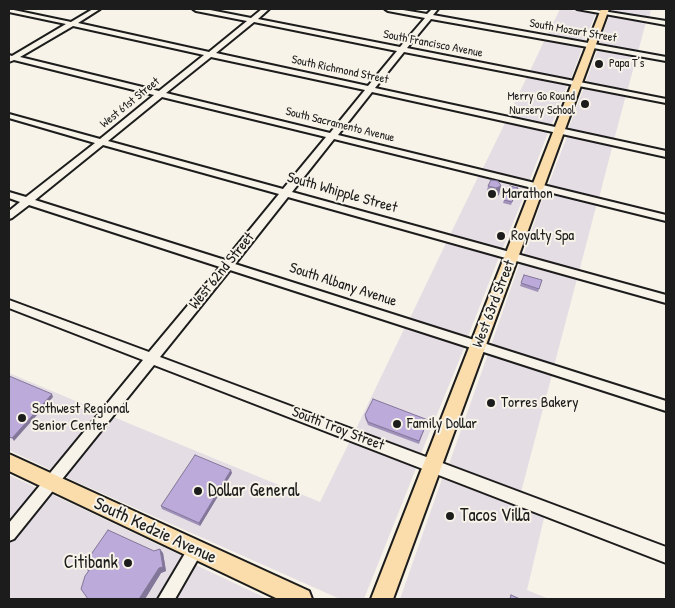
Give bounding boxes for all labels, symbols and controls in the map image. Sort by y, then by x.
street label: South Mozart Street [528,16,618,46]
street label: South Francisco Avenue [382,27,484,61]
street label: South Richmond Street [290,53,390,87]
place label: Papa T's [609,57,644,71]
marker: Papa T's [593,58,605,70]
street label: West 61st Street [97,75,163,131]
place label: Merry Go Round Nursery School [507,90,575,118]
marker: Merry Go Round Nursery School [579,98,591,110]
street label: South Sacramento Avenue [284,104,396,146]
street label: South Whipple Street [285,169,399,217]
place label: Marathon [502,185,553,203]
marker: Marathon [486,188,498,200]
place label: Royalty Spa [511,227,574,245]
street label: West 62nd Street [186,229,258,313]
marker: Royalty Spa [495,230,507,242]
street label: West 63rd Street [469,258,519,350]
street label: South Albany Avenue [287,259,399,311]
place label: Torres Bakery [501,394,579,412]
marker: Torres Bakery [485,397,497,409]
place label: Sothwest Regional Senior Center [32,400,129,435]
street label: South Troy Street [289,403,387,455]
marker: Sothwest Regional Senior Center [16,412,28,424]
place label: Family Dollar [407,415,477,433]
marker: Family Dollar [391,418,403,430]
place label: Dollar General [208,480,300,502]
marker: Dollar General [192,485,204,497]
street label: South Kedzie Avenue [90,493,220,569]
place label: Tacos Villa [460,505,530,527]
marker: Tacos Villa [444,510,456,522]
place label: Citibank [64,552,118,574]
marker: Citibank [122,557,134,569]

